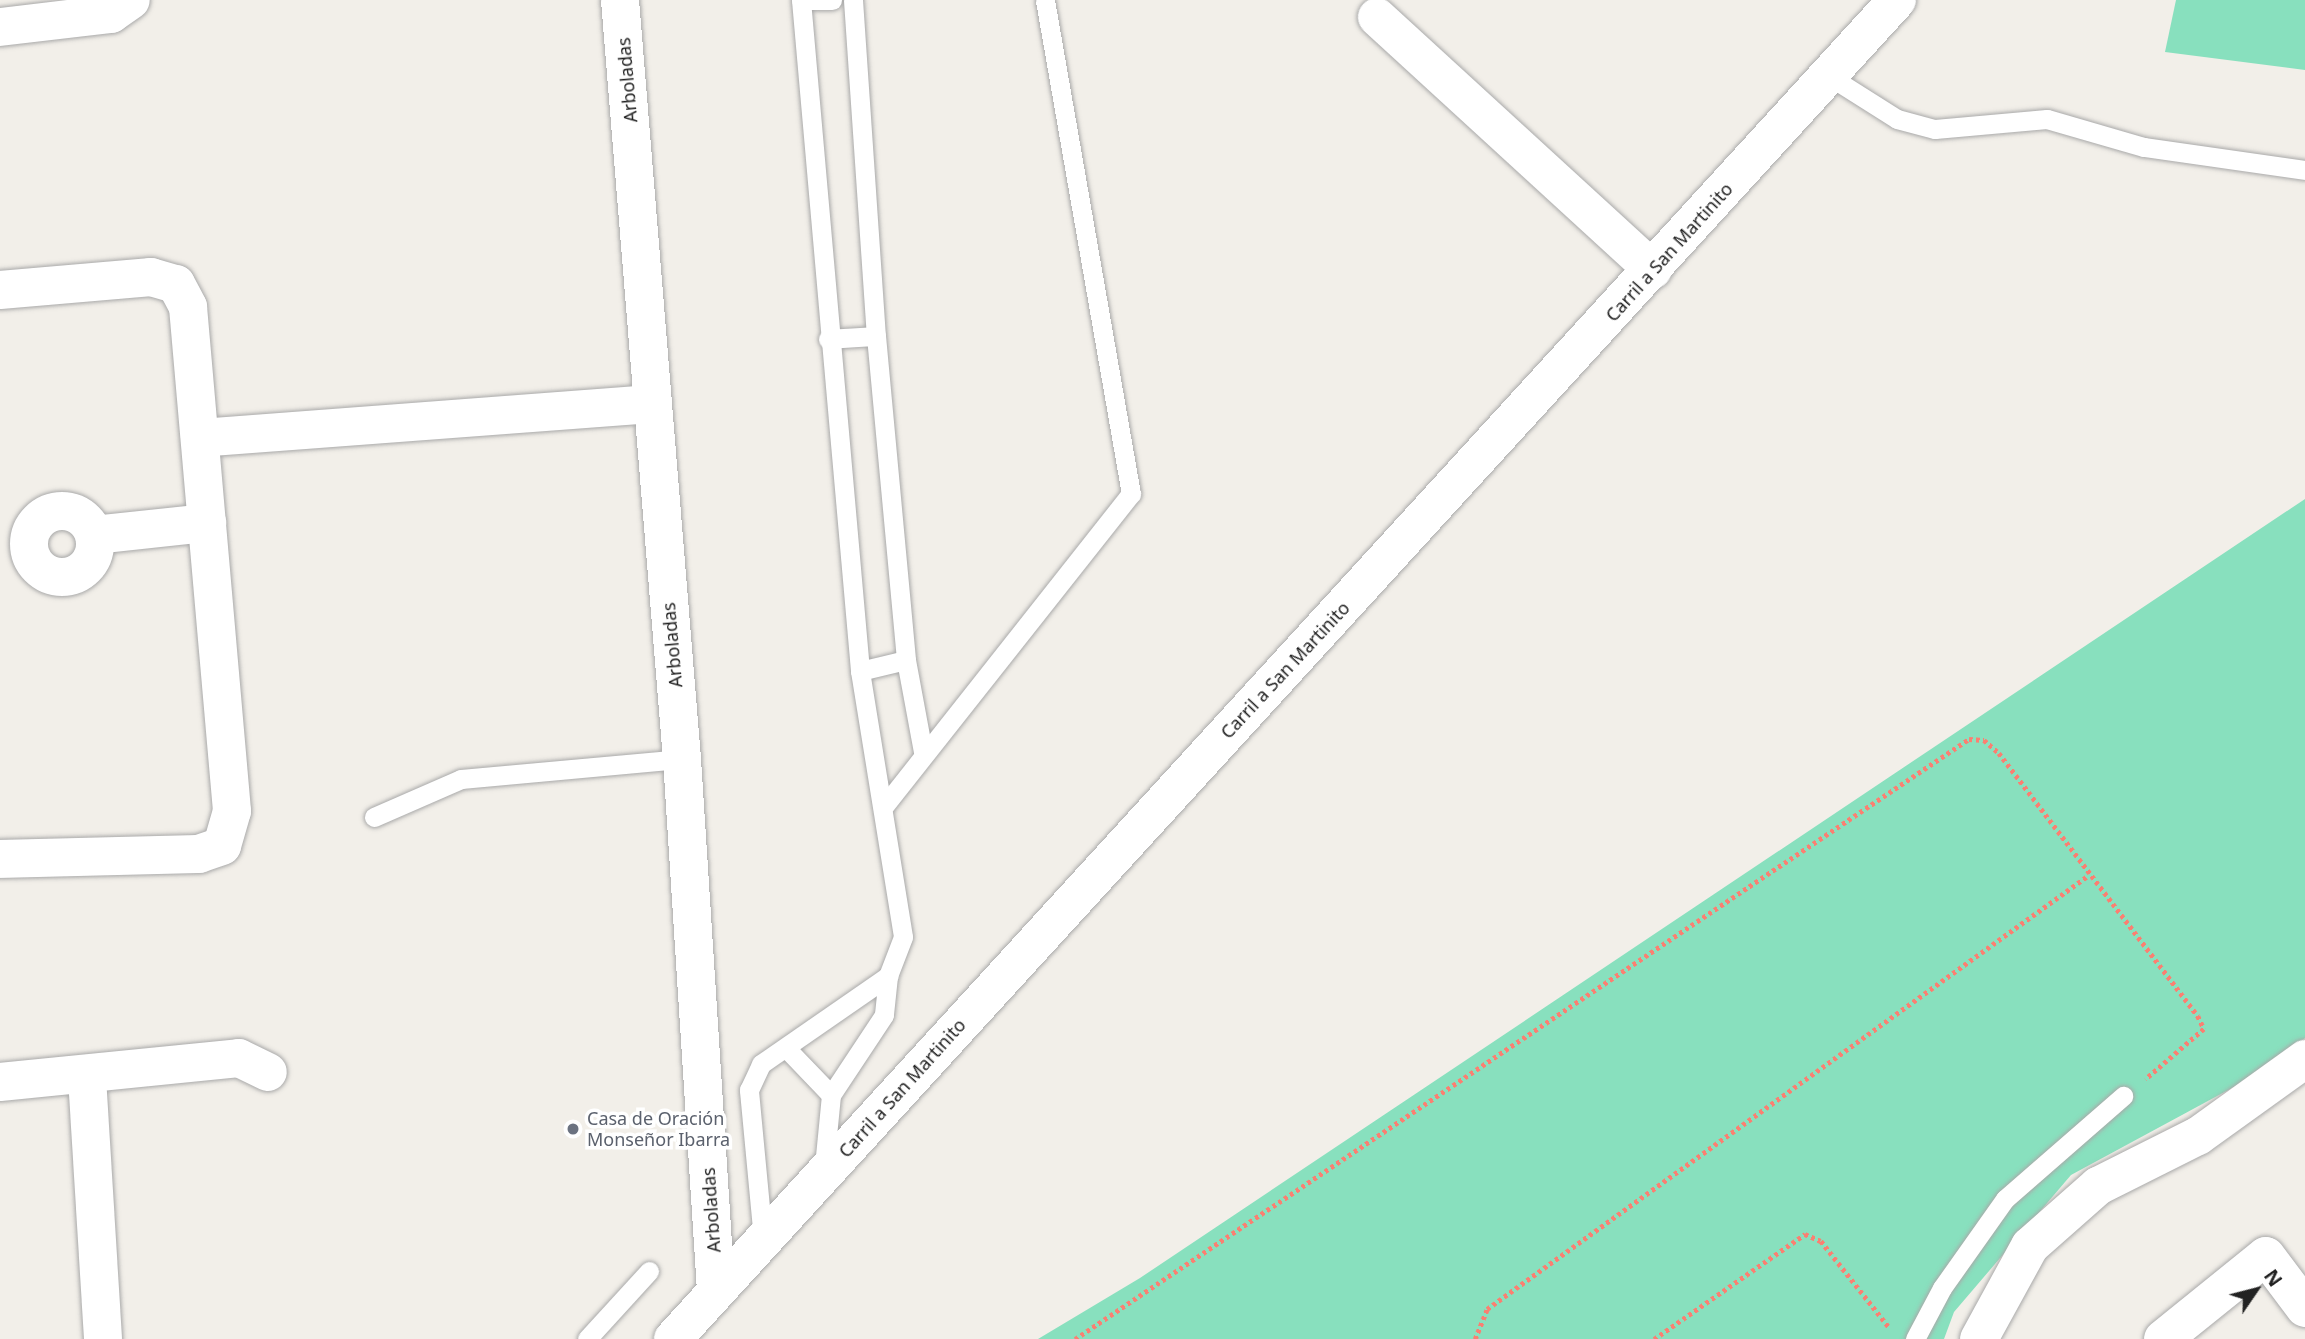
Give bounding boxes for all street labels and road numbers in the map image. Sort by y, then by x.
street label: Arboladas [613,37,641,123]
street label: Carril a San Martinito [1601,178,1737,326]
street label: Carril a San Martinito [1216,597,1354,743]
street label: Arboladas [658,602,686,688]
street label: Carril a San Martinito [834,1014,970,1162]
street label: Arboladas [697,1167,725,1253]

